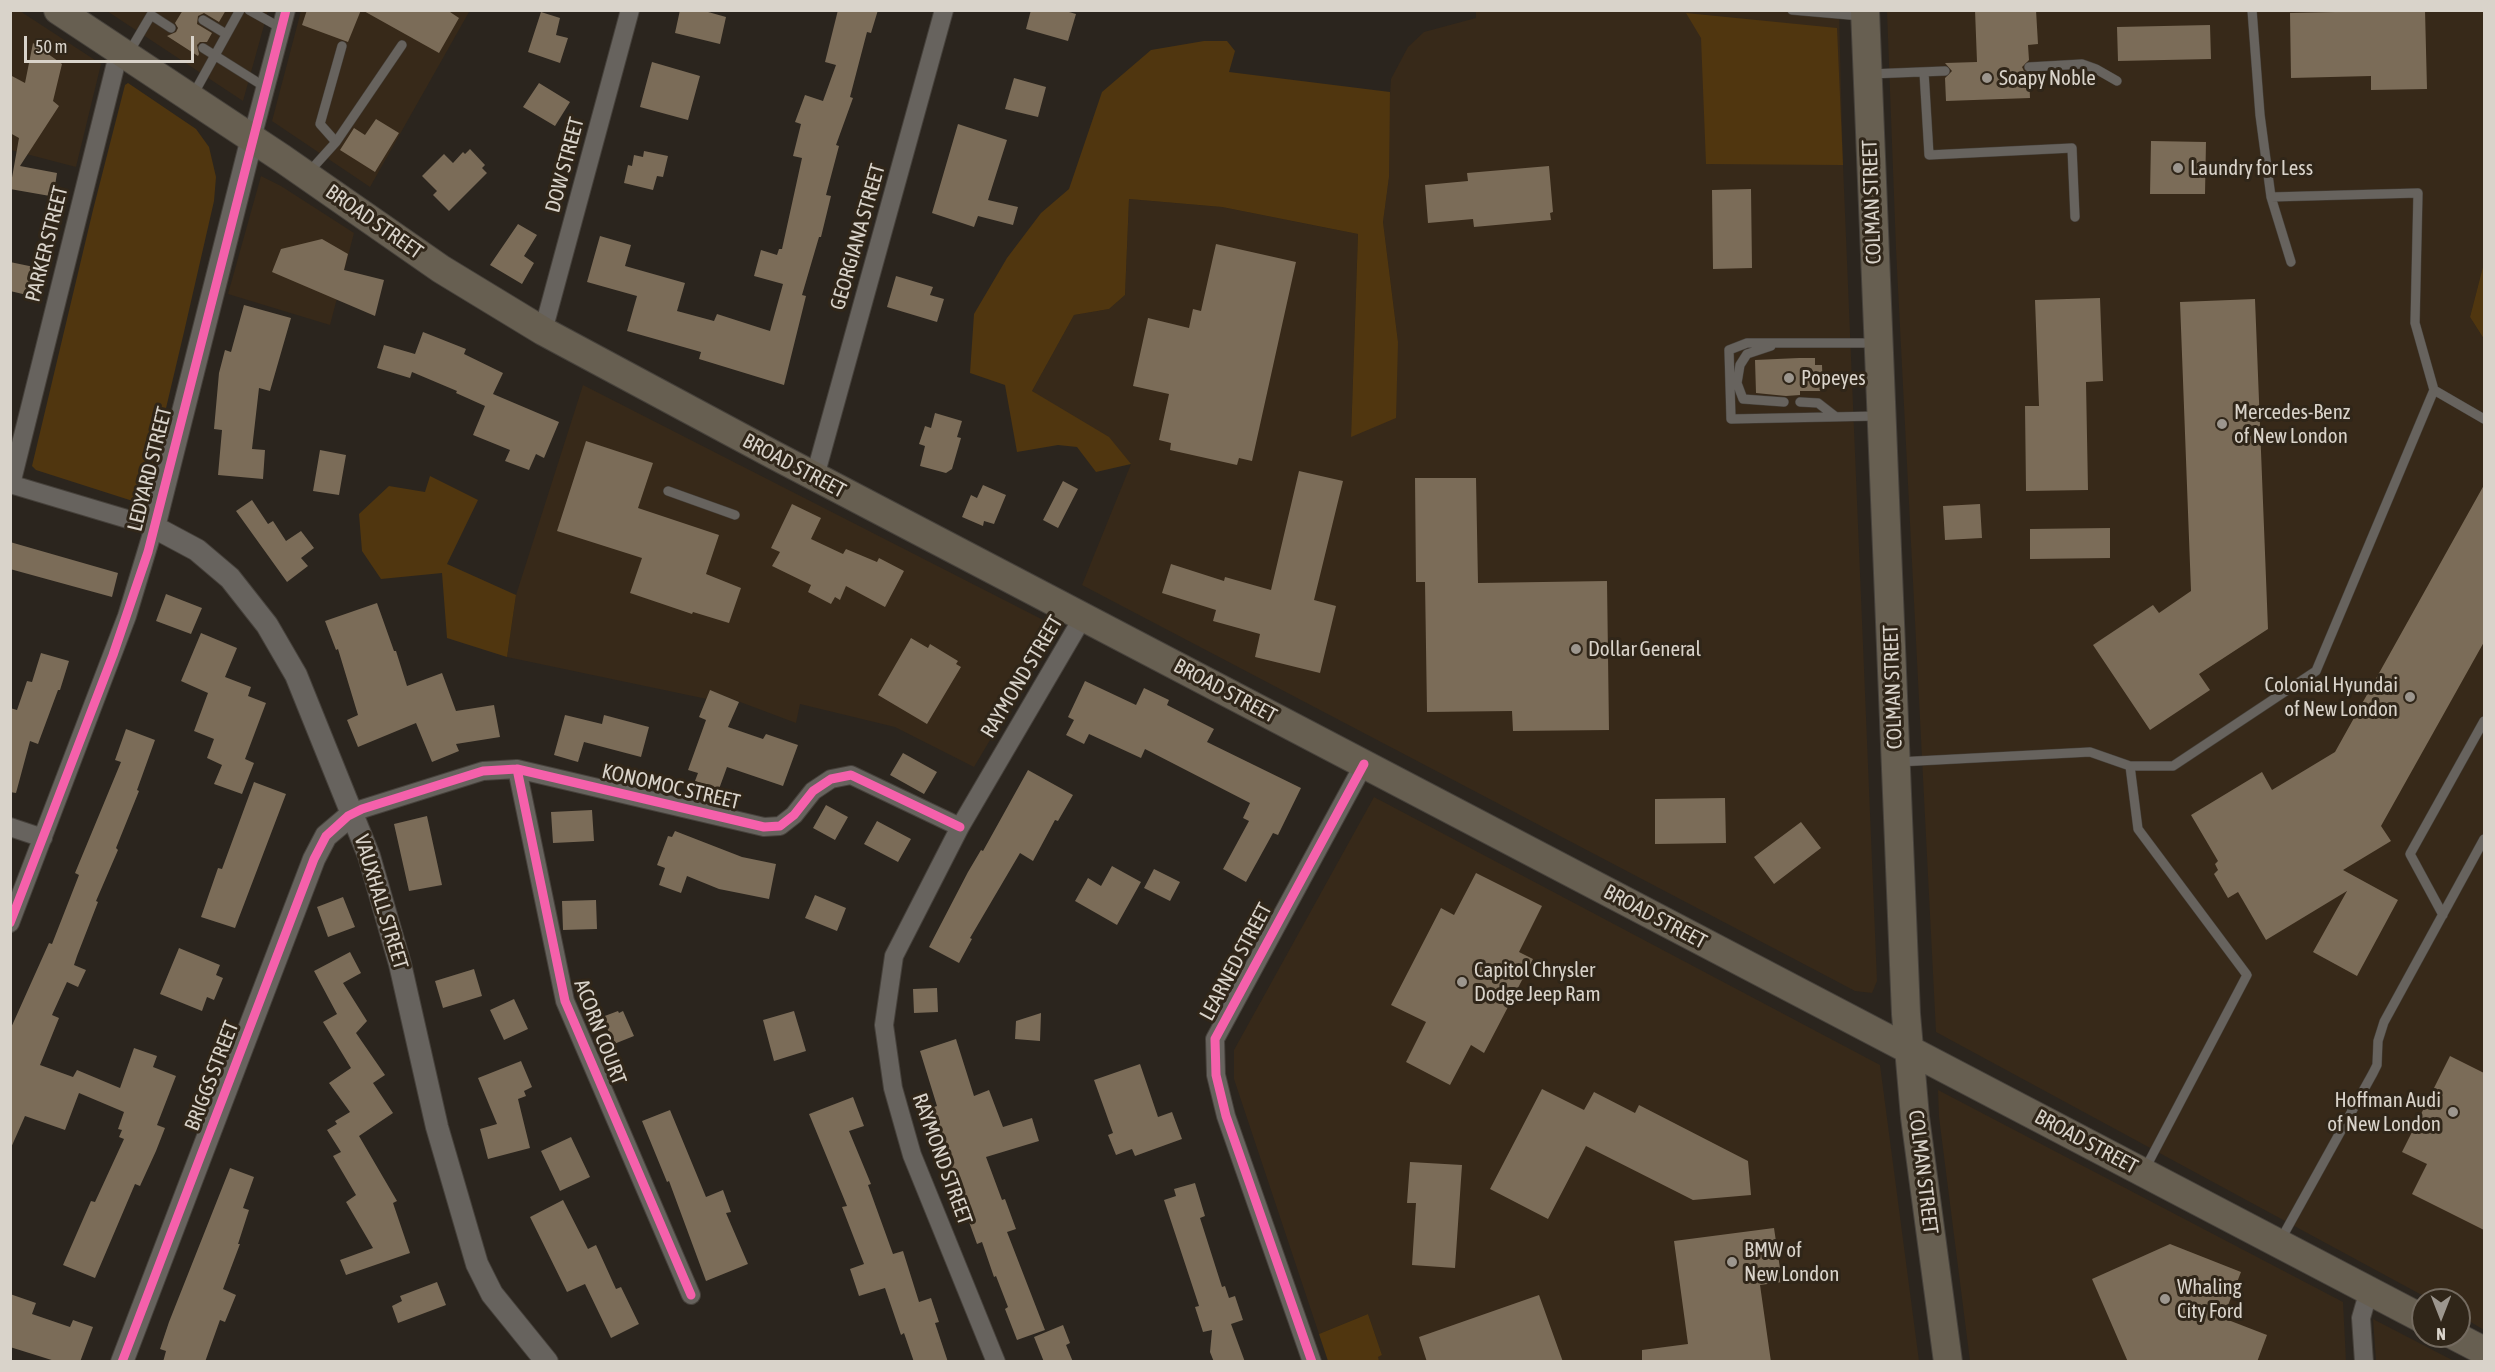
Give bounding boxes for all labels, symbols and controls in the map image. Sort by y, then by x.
scale bar [27,24,196,62]
text: 50 m [35,36,67,57]
place label: Soapy Noble [1999,65,2096,91]
marker: Soapy Noble [1980,71,1994,85]
street label: DOW STREET [540,115,590,215]
street label: COLMAN STREET [1857,139,1887,265]
place label: Laundry for Less [2190,155,2313,181]
street label: GEORGIANA STREET [825,161,891,313]
marker: Laundry for Less [2171,161,2185,175]
street label: BROAD STREET [320,179,428,265]
street label: PARKER STREET [20,183,74,305]
place label: Popeyes [1801,365,1866,391]
marker: Popeyes [1782,371,1796,385]
place label: Mercedes-Benz of New London [2234,399,2350,449]
street label: LEDYARD STREET [122,404,178,534]
marker: Mercedes-Benz of New London [2215,417,2229,431]
street label: BROAD STREET [738,428,850,504]
street label: RAYMOND STREET [976,611,1068,743]
street label: COLMAN STREET [1878,624,1908,750]
place label: Dollar General [1588,636,1701,662]
marker: Dollar General [1569,642,1583,656]
street label: BROAD STREET [1169,653,1281,729]
place label: Colonial Hyundai of New London [2265,672,2398,722]
marker: Colonial Hyundai of New London [2403,690,2417,704]
street label: KONOMOC STREET [600,759,742,815]
street label: VAUXHALL STREET [349,832,413,972]
street label: BROAD STREET [1599,879,1711,955]
street label: LEARNED STREET [1194,899,1278,1025]
place label: Capitol Chrysler Dodge Jeep Ram [1474,957,1601,1007]
marker: Capitol Chrysler Dodge Jeep Ram [1455,975,1469,989]
street label: ACORN COURT [568,976,632,1088]
street label: BRIGGS STREET [180,1018,244,1134]
place label: Hoffman Audi of New London [2327,1087,2441,1137]
street label: RAYMOND STREET [907,1090,977,1228]
street label: BROAD STREET [2030,1104,2142,1180]
marker: Hoffman Audi of New London [2446,1105,2460,1119]
street label: COLMAN STREET [1903,1109,1943,1235]
place label: BMW of New London [1744,1237,1839,1287]
marker: BMW of New London [1725,1255,1739,1269]
place label: Whaling City Ford [2177,1274,2243,1324]
north arrow [2411,1288,2471,1348]
marker: Whaling City Ford [2158,1292,2172,1306]
text: N [2436,1325,2446,1343]

